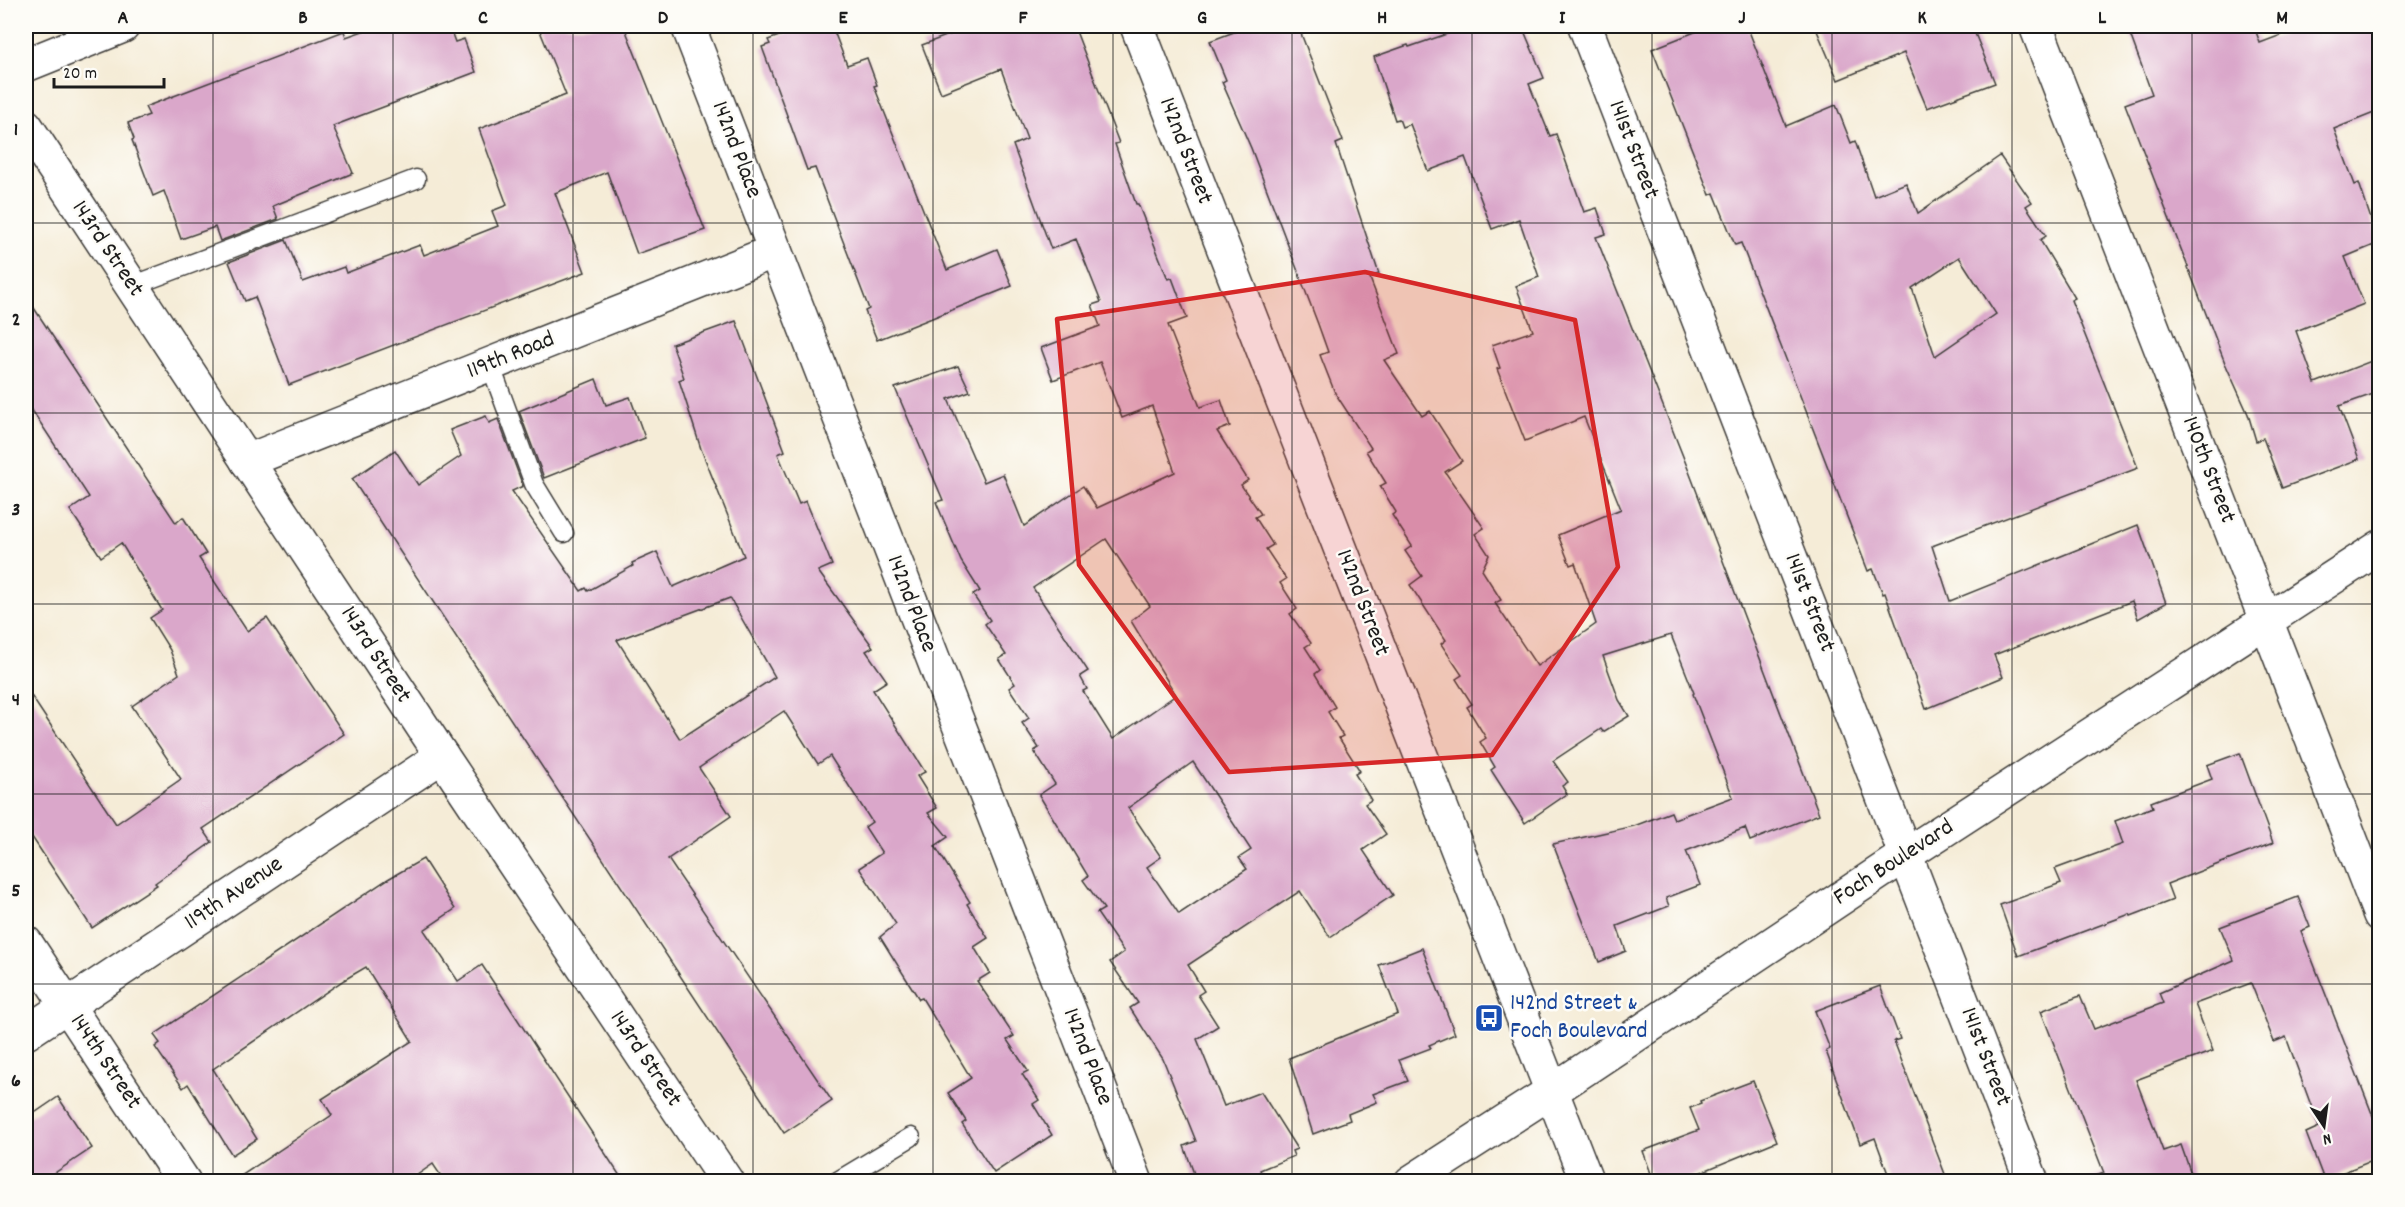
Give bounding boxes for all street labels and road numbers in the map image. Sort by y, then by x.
street label: 142nd Street [1149,93,1221,209]
street label: 142nd Place [702,96,770,204]
street label: 141st Street [1599,96,1667,204]
street label: 143rd Street [62,194,152,304]
street label: 119th Road [462,323,560,389]
street label: 140th Street [2172,412,2244,528]
street label: 142nd Street [1326,545,1398,661]
street label: 141st Street [1775,549,1843,657]
street label: 142nd Place [877,550,945,658]
street label: 143rd Street [331,600,419,710]
street label: Foch Boulevard [1827,811,1961,915]
street label: 119th Avenue [178,848,290,940]
street label: 142nd Place [1053,1003,1121,1111]
street label: 141st Street [1951,1003,2019,1111]
street label: 143rd Street [600,1004,690,1114]
street label: 144th Street [60,1007,150,1117]

